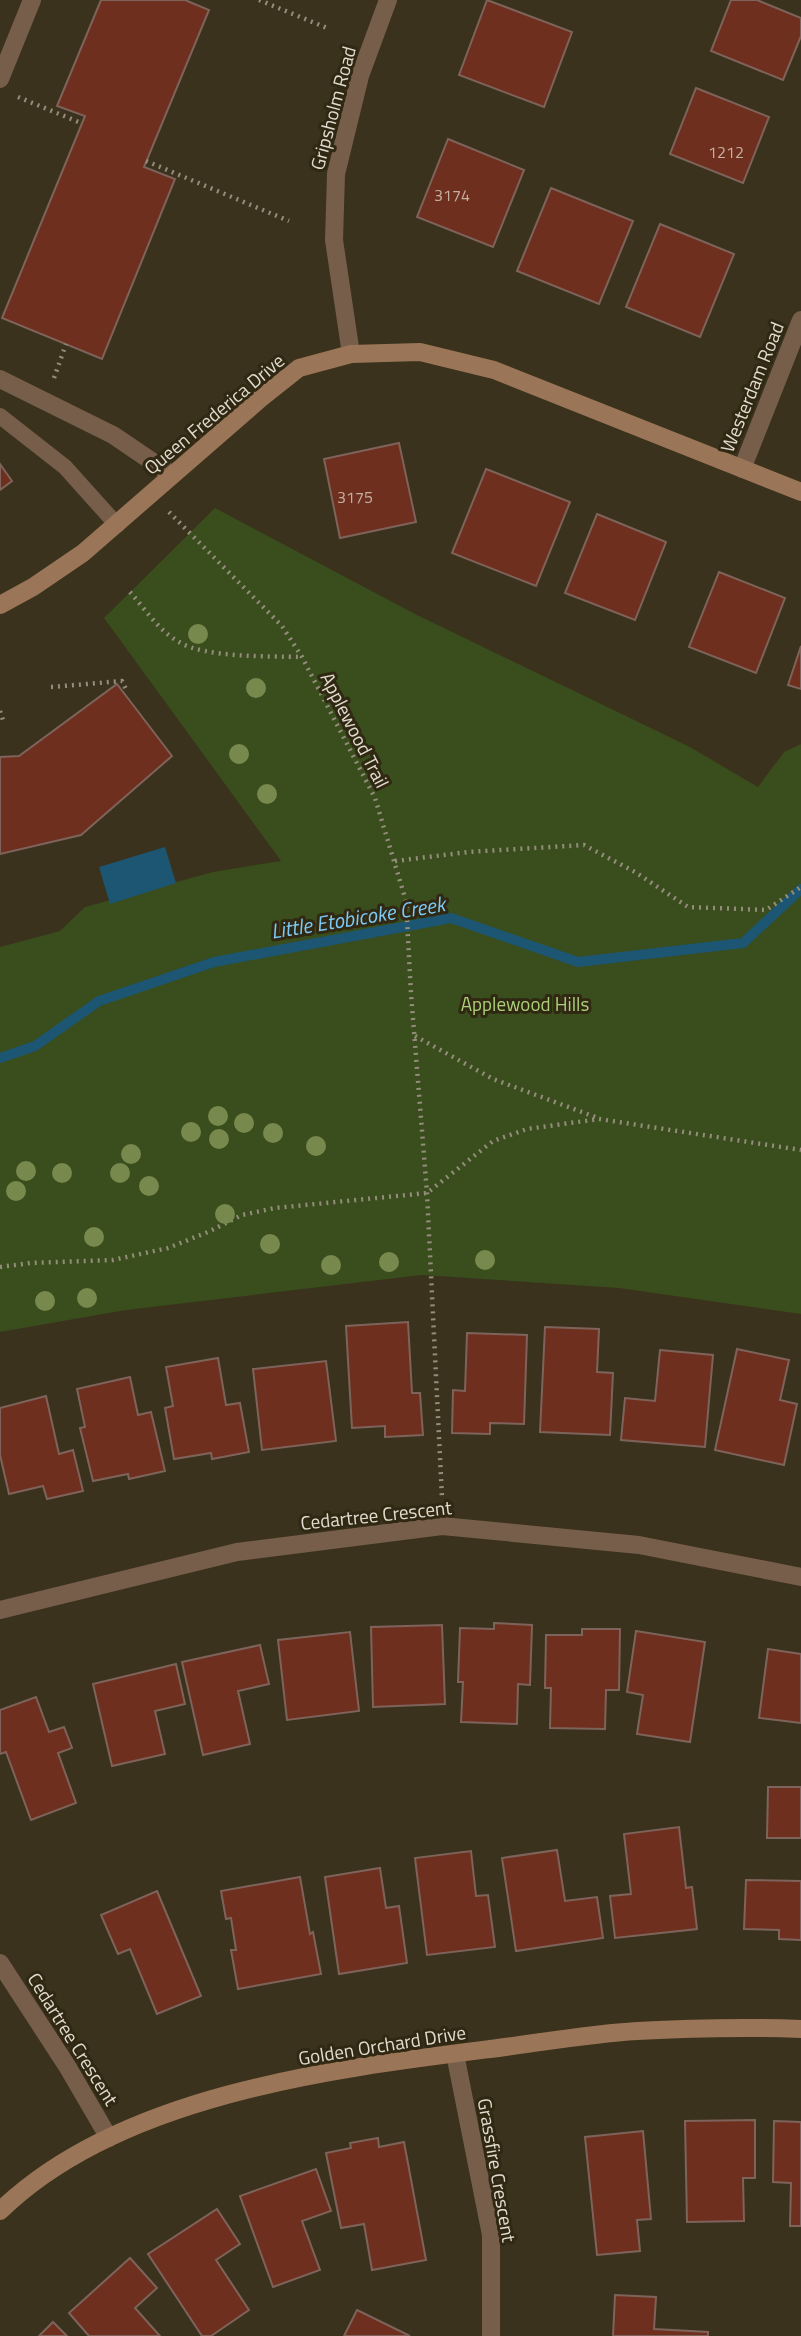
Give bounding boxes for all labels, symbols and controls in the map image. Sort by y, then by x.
street label: Gripsholm Road [302,43,363,173]
house number: 1212 [708,140,744,164]
house number: 3174 [434,183,470,207]
street label: Westerdam Road [712,317,791,456]
street label: Queen Frederica Drive [137,346,290,481]
house number: 3175 [337,485,373,509]
street label: Applewood Trail [314,667,397,793]
water label: Little Etobicoke Creek [269,887,450,947]
park label: Applewood Hills [461,989,589,1018]
street label: Cedartree Crescent [299,1492,453,1537]
street label: Cedartree Crescent [21,1967,126,2111]
street label: Golden Orchard Drive [296,2017,468,2072]
street label: Grassfire Crescent [471,2096,524,2245]

